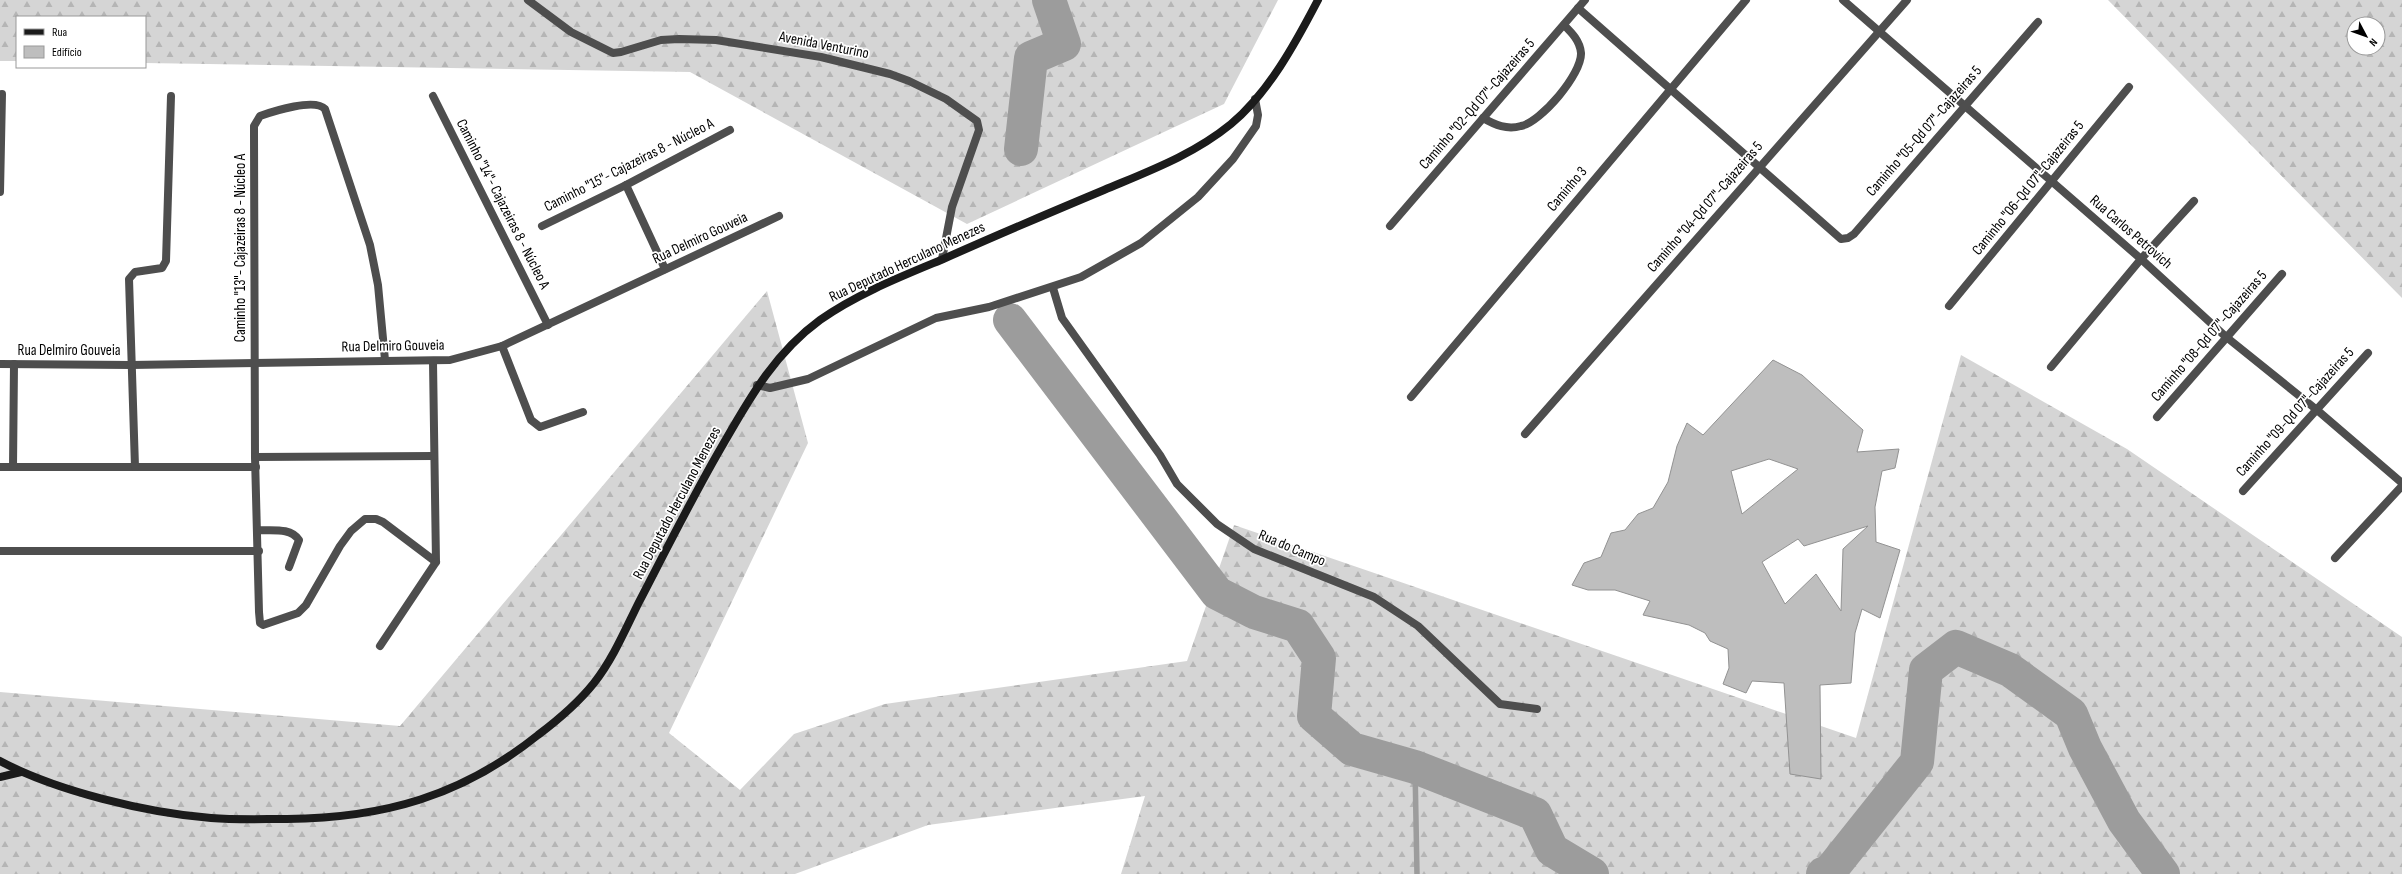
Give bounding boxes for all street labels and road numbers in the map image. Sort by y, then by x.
street label: Avenida Venturino [777,27,870,63]
street label: Caminho "02-Qd 07"-Cajazeiras 5 [1415,35,1539,173]
street label: Caminho "05-Qd 07"-Cajazeiras 5 [1862,62,1986,200]
street label: Caminho "15"- Cajazeiras 8 - Núcleo A [541,114,718,216]
street label: Caminho "14"- Cajazeiras 8 - Núcleo A [452,116,554,293]
street label: Caminho "06-Qd 07"-Cajazeiras 5 [1968,117,2088,259]
street label: Caminho "04-Qd 07"-Cajazeiras 5 [1643,138,1767,276]
street label: Caminho "13"- Cajazeiras 8 - Núcleo A [231,153,250,342]
street label: Caminho 3 [1543,163,1591,215]
street label: Rua Carlos Petrovich [2086,191,2176,273]
street label: Rua Delmiro Gouveia [649,208,751,268]
street label: Rua Deputado Herculano Menezes [826,217,988,307]
street label: Caminho "08-Qd 07"-Cajazeiras 5 [2147,266,2271,406]
street label: Rua Delmiro Gouveia [341,336,445,356]
street label: Rua Delmiro Gouveia [18,341,121,360]
street label: Caminho "09-Qd 07"-Cajazeiras 5 [2232,343,2358,481]
street label: Rua Deputado Herculano Menezes [629,424,725,582]
street label: Rua do Campo [1256,525,1328,571]

